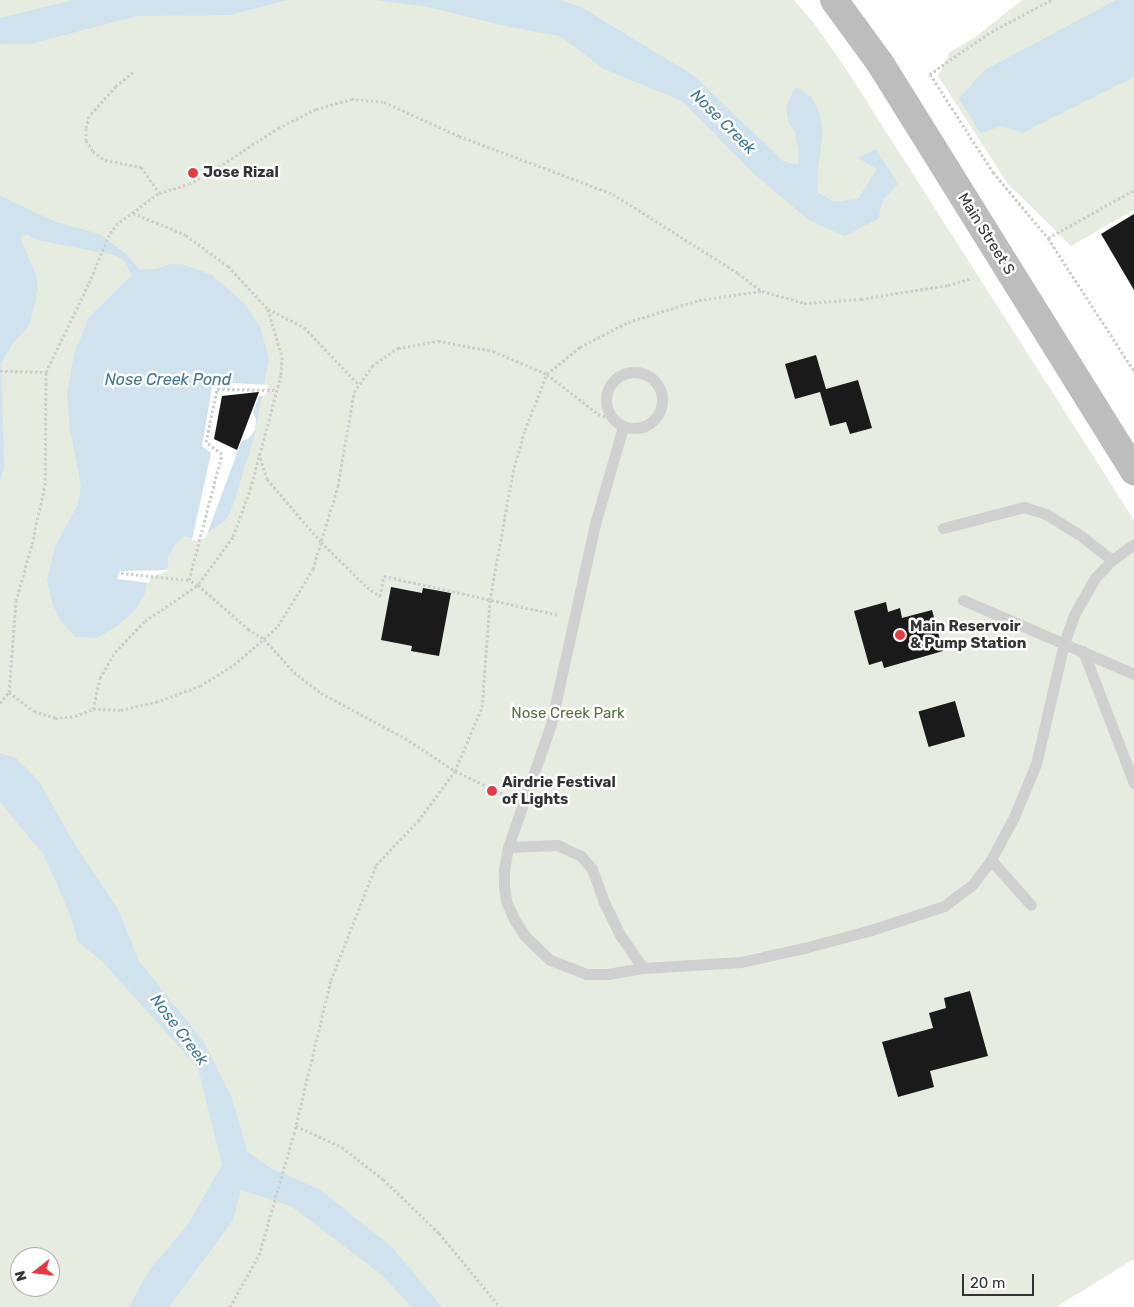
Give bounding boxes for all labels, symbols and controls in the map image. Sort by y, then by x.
water label: Nose Creek [686,85,760,159]
place label: Jose Rizal [203,164,279,182]
marker: Jose Rizal [187,167,199,179]
street label: Main Street S [954,190,1018,278]
water label: Nose Creek Pond [105,370,231,390]
place label: Main Reservoir & Pump Station [910,617,1026,652]
marker: Main Reservoir & Pump Station [894,629,906,641]
park label: Nose Creek Park [511,705,625,723]
place label: Airdrie Festival of Lights [502,773,616,808]
marker: Airdrie Festival of Lights [486,785,498,797]
water label: Nose Creek [146,991,212,1069]
north arrow [10,1247,60,1297]
scale bar [964,1264,1036,1296]
text: N [12,1269,31,1283]
text: 20 m [970,1274,1005,1292]

